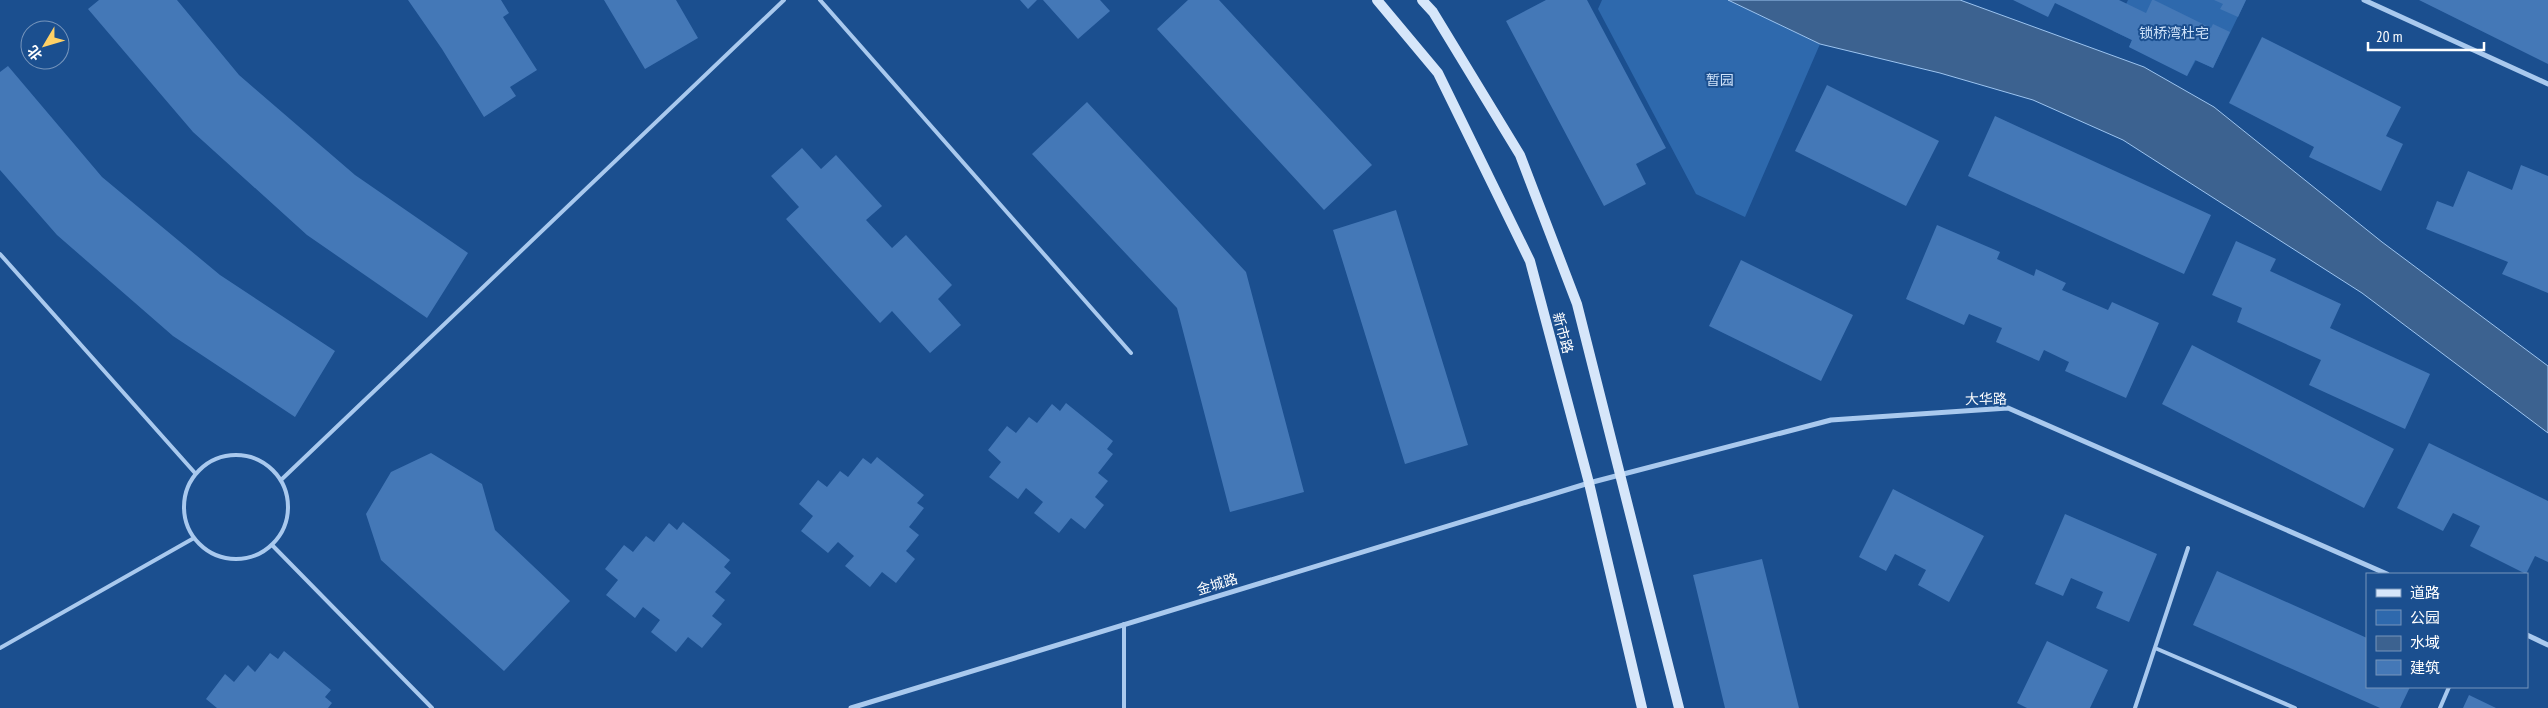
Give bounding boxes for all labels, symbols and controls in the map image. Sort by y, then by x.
north arrow [20,20,70,70]
scale bar [2368,20,2484,52]
park label: 锁桥湾杜宅 [2139,24,2209,42]
text: 20 m [2376,27,2402,46]
text: 北 [23,42,46,64]
park label: 暂园 [1706,71,1734,89]
street label: 新市路 [1549,310,1577,356]
street label: 大华路 [1965,390,2007,408]
street label: 金城路 [1194,569,1240,599]
legend [2366,573,2528,688]
text: 道路 [2410,583,2440,602]
text: 公园 [2410,608,2440,627]
text: 水域 [2410,633,2440,652]
text: 建筑 [2410,658,2440,677]

